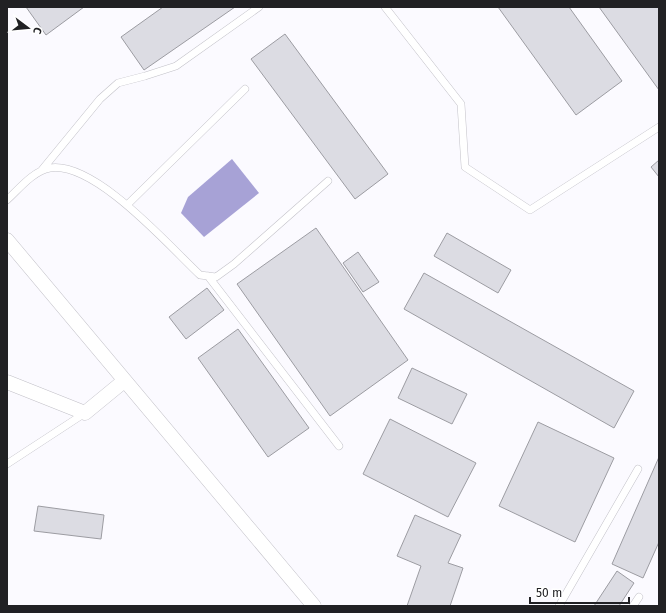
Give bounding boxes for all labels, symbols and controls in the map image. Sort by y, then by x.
north arrow [8,8,48,48]
text: С [30,26,44,36]
scale bar [530,579,629,605]
text: 50 m [536,586,562,600]

